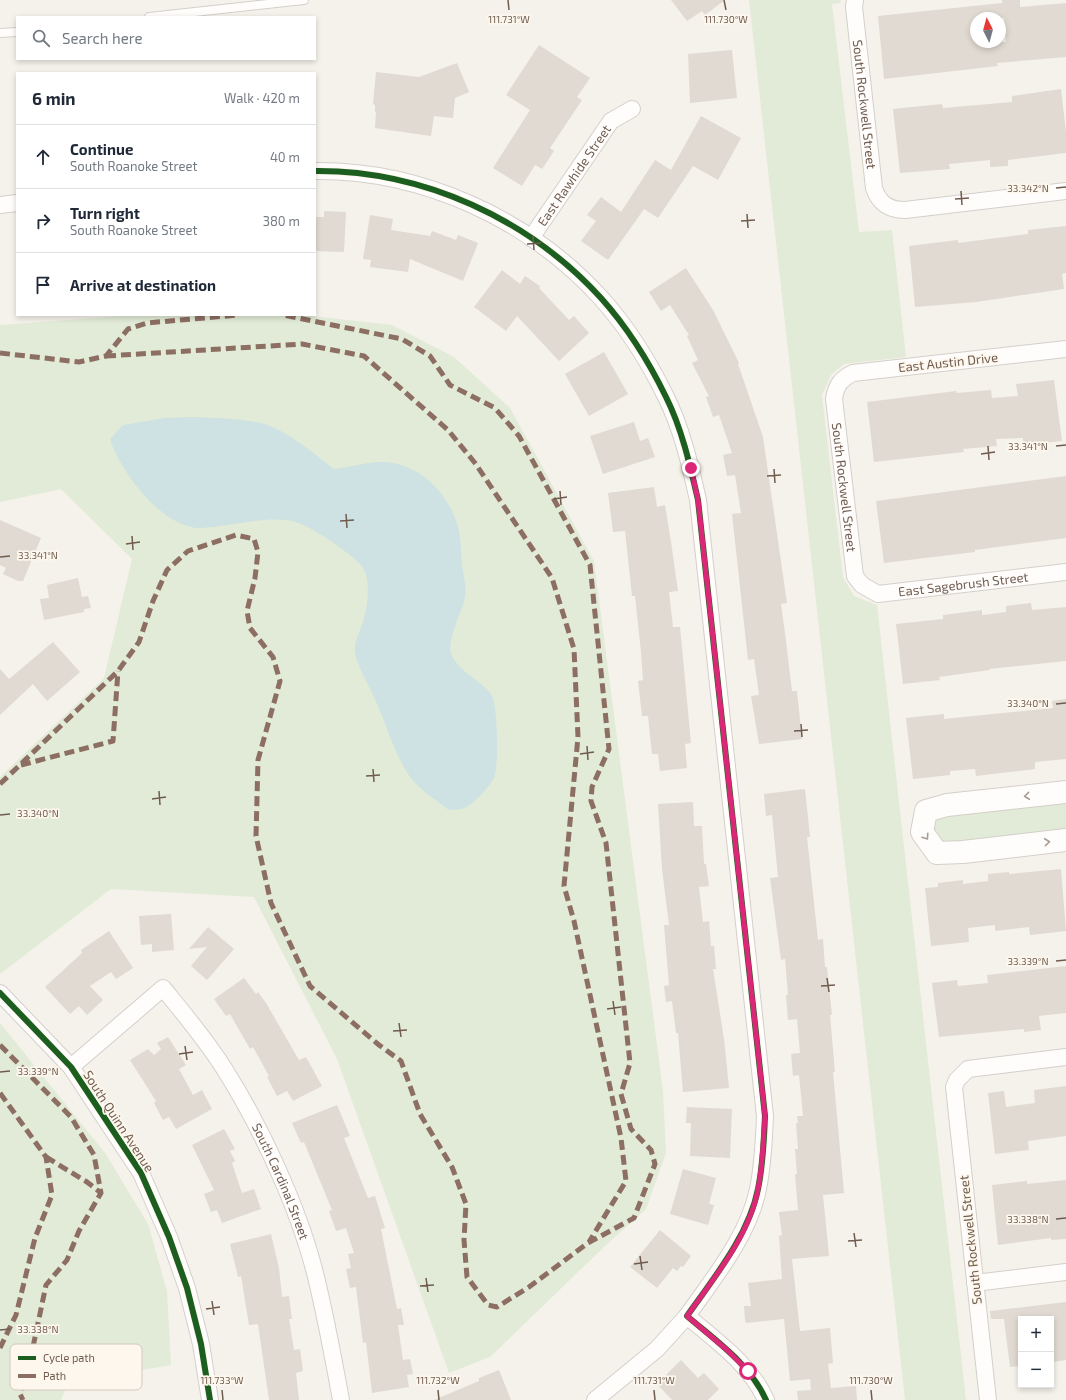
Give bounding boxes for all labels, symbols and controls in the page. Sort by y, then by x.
north arrow [970,12,1006,48]
text: 111.731°W [488,13,530,25]
text: 111.730°W [704,13,748,25]
search box [16,16,316,60]
icon: search [30,27,52,49]
text: Search here [62,29,143,47]
street label: South Rockwell Street [850,39,880,170]
text: 6 min [32,88,76,108]
text: Walk · 420 m [224,90,300,106]
street label: East Rawhide Street [534,122,614,229]
text: Continue [70,140,133,158]
icon: ahead [32,146,54,168]
text: 40 m [270,149,300,165]
text: South Roanoke Street [70,158,197,174]
text: 33.342°N [1007,182,1049,194]
text: Turn right [70,204,140,222]
icon: right [32,210,54,232]
text: 380 m [263,213,300,229]
text: South Roanoke Street [70,222,197,238]
icon: arrive [32,274,54,296]
text: Arrive at destination [70,276,216,294]
street label: East Austin Drive [897,349,999,375]
street label: South Rockwell Street [829,422,860,553]
text: 33.341°N [1008,440,1048,452]
route end [682,459,700,477]
text: 33.341°N [18,549,58,561]
street label: East Sagebrush Street [897,568,1029,600]
text: 33.340°N [1007,697,1049,709]
one-way arrow [1024,791,1030,800]
text: 33.340°N [17,807,59,819]
one-way arrow [921,833,928,840]
one-way arrow [1044,838,1050,847]
text: 33.339°N [1008,955,1048,967]
text: 33.339°N [18,1065,58,1077]
street label: South Quinn Avenue [80,1067,158,1175]
street label: South Cardinal Street [249,1120,313,1242]
street label: South Rockwell Street [955,1175,985,1305]
text: 33.338°N [1007,1213,1049,1225]
map controls [1018,1316,1054,1388]
button: + [1018,1316,1054,1352]
text: 33.338°N [17,1323,59,1335]
legend [10,1344,142,1390]
text: Cycle path [43,1351,95,1364]
button: − [1018,1352,1054,1388]
route start [739,1362,757,1380]
text: Path [43,1369,66,1382]
text: 111.733°W [200,1374,244,1386]
text: 111.732°W [416,1374,460,1386]
text: 111.731°W [633,1374,675,1386]
text: 111.730°W [849,1374,893,1386]

